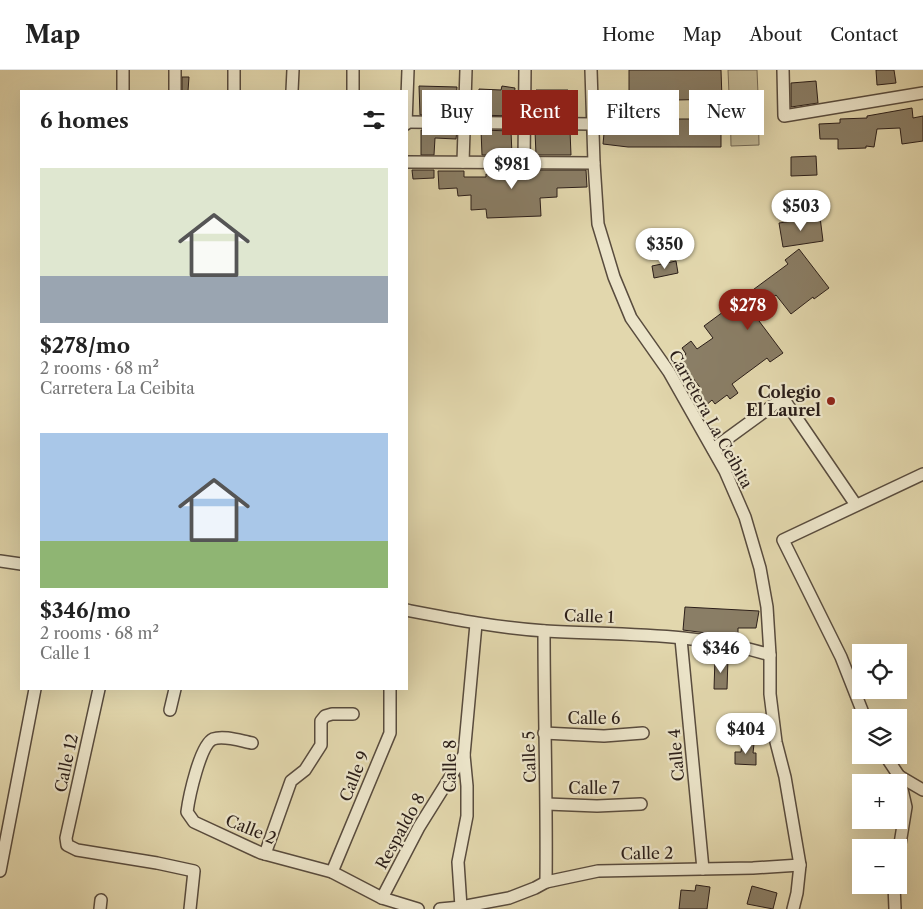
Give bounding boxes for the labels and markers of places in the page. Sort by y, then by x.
pin: $981 [482,148,542,190]
pin: $503 [771,190,831,232]
pin: $350 [635,228,695,270]
pin: $278 [718,288,778,331]
place label: Colegio El Laurel [746,382,821,420]
marker: Colegio El Laurel [825,395,837,407]
pin: $346 [691,632,751,674]
pin: $404 [716,712,776,755]

